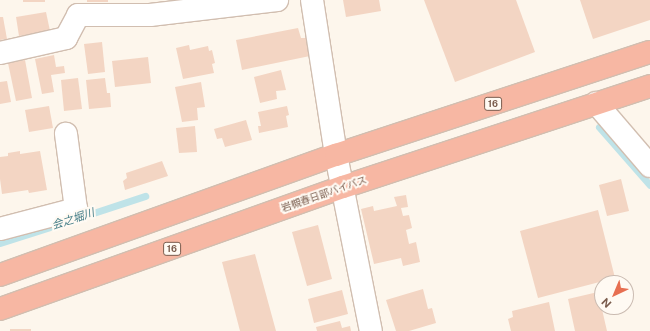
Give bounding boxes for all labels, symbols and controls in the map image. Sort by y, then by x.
road number: 16 [484,97,502,111]
street label: 岩槻春日部バイパス [279,174,369,214]
water label: 会之堀川 [50,206,96,232]
road number: 16 [163,242,181,256]
north arrow [594,275,634,315]
text: N [599,296,614,310]

